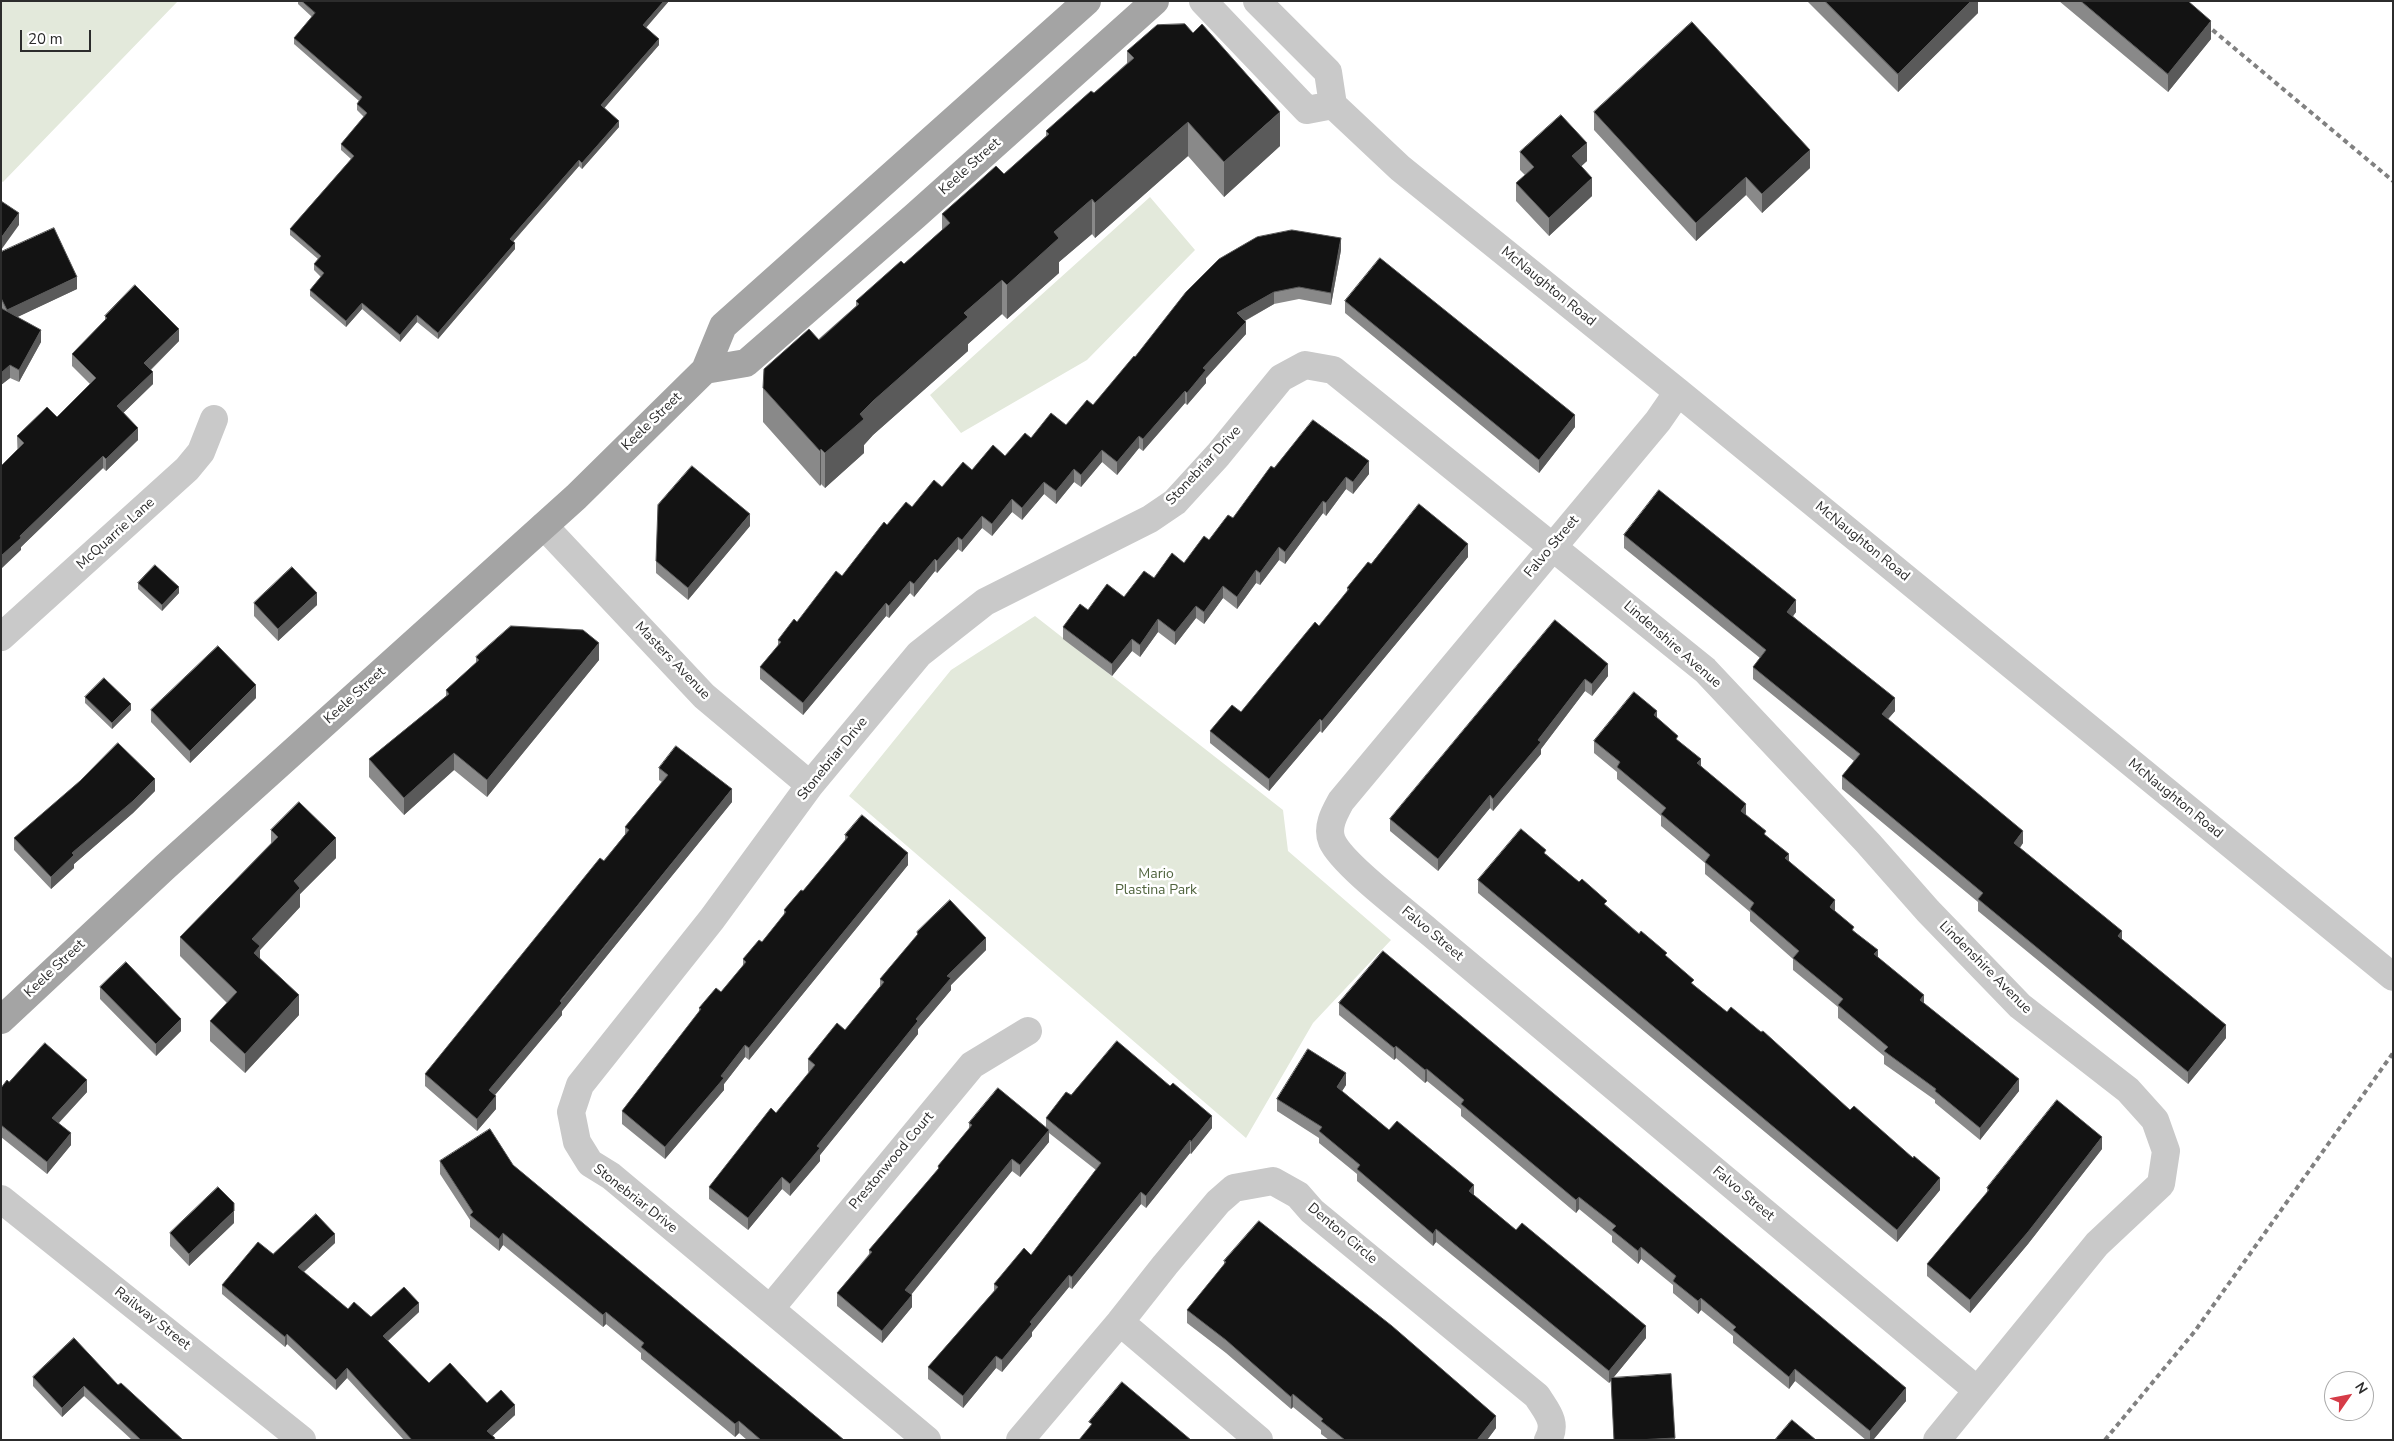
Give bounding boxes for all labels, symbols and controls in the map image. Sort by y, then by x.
scale bar [22,20,94,52]
text: 20 m [28,29,63,49]
street label: Keele Street [936,135,1004,199]
street label: McNaughton Road [1497,244,1599,330]
street label: Keele Street [619,389,685,455]
street label: Stonebriar Drive [1163,423,1245,509]
street label: McQuarrie Lane [74,495,158,573]
street label: McNaughton Road [1811,499,1913,585]
street label: Falvo Street [1521,513,1583,581]
street label: Lindenshire Avenue [1620,598,1724,692]
street label: Masters Avenue [631,619,713,703]
street label: Keele Street [321,664,389,728]
street label: Stonebriar Drive [794,714,872,804]
street label: McNaughton Road [2124,756,2226,842]
park label: Mario Plastina Park [1115,867,1197,900]
street label: Falvo Street [1398,903,1466,965]
street label: Lindenshire Avenue [1935,918,2035,1018]
street label: Keele Street [21,937,89,1001]
street label: Prestonwood Court [846,1109,938,1213]
street label: Stonebriar Drive [590,1161,680,1237]
street label: Falvo Street [1709,1163,1777,1225]
street label: Denton Circle [1304,1200,1380,1268]
street label: Railway Street [111,1284,193,1354]
north arrow [2324,1371,2374,1421]
text: N [2350,1379,2372,1398]

